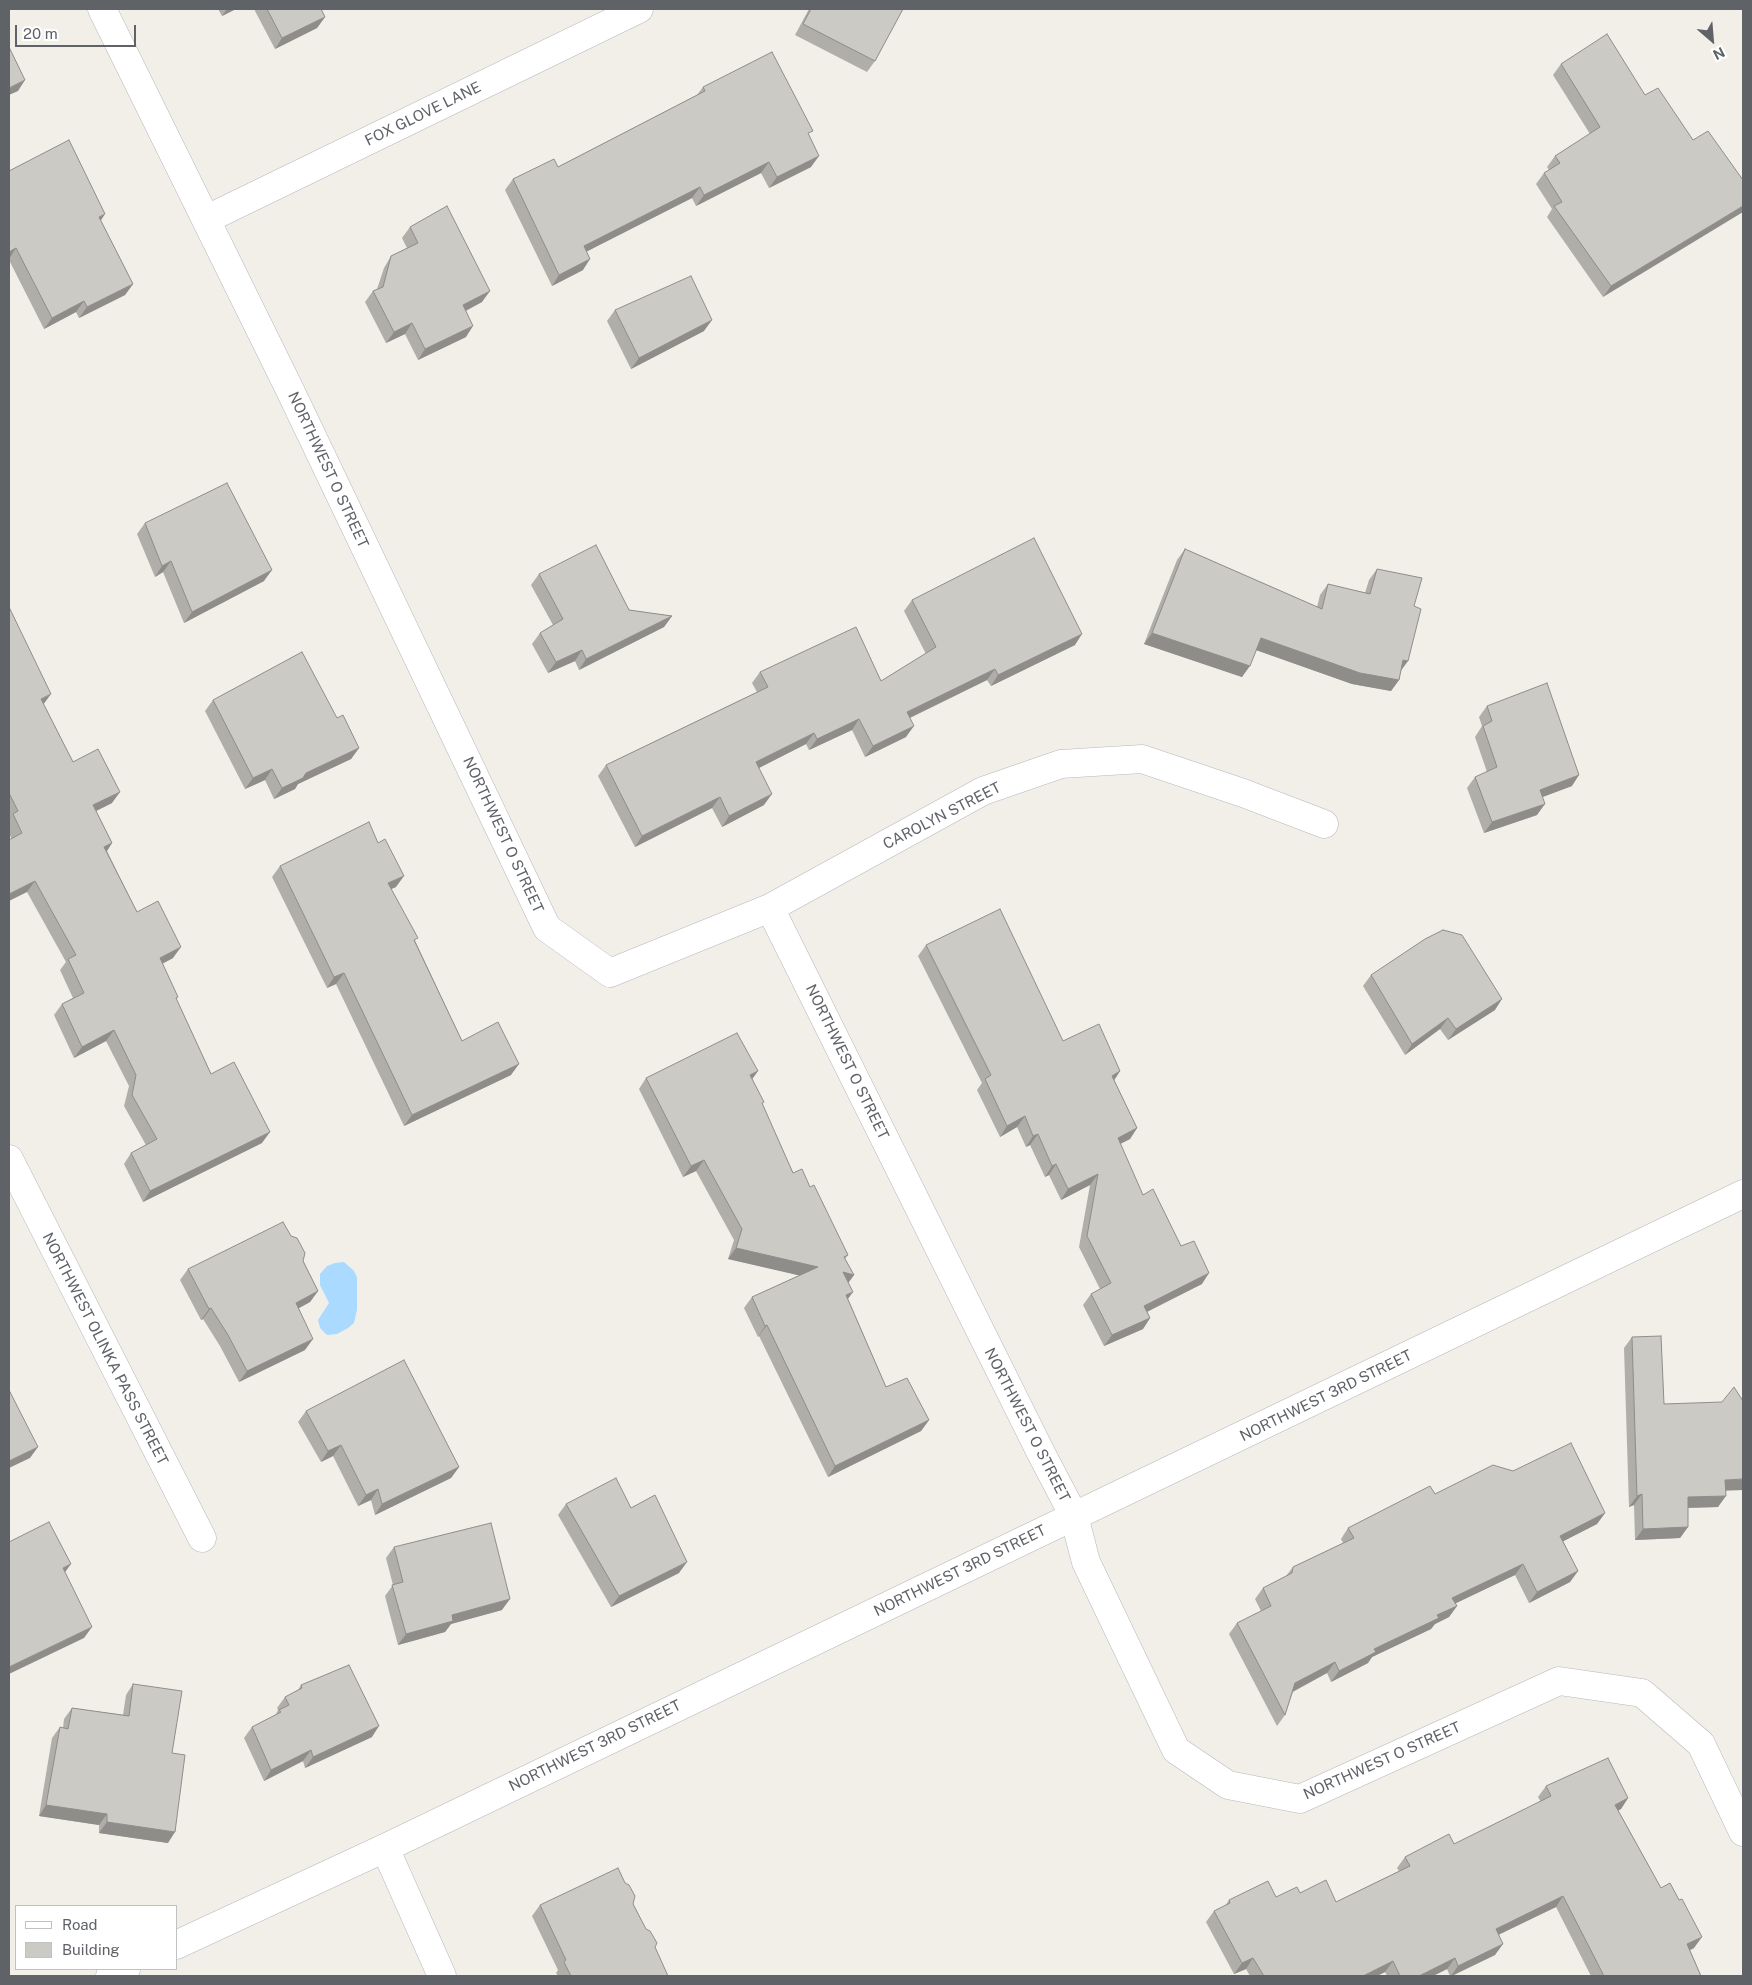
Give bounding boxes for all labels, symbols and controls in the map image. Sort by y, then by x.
scale bar [18,15,139,47]
north arrow [1687,15,1737,65]
text: 20 m [23,25,58,42]
text: N [1710,44,1727,63]
street label: FOX GLOVE LANE [362,78,484,150]
street label: NORTHWEST O STREET [284,389,372,551]
street label: NORTHWEST O STREET [459,754,547,916]
street label: CAROLYN STREET [880,779,1004,853]
street label: NORTHWEST O STREET [802,982,892,1142]
street label: NORTHWEST OLINKA PASS STREET [38,1230,172,1468]
street label: NORTHWEST O STREET [980,1345,1074,1505]
street label: NORTHWEST 3RD STREET [1237,1346,1415,1446]
street label: NORTHWEST 3RD STREET [871,1521,1049,1621]
street label: NORTHWEST 3RD STREET [506,1696,684,1796]
street label: NORTHWEST O STREET [1301,1718,1463,1804]
legend [15,1905,178,1970]
text: Road [62,1916,98,1933]
text: Building [62,1941,120,1958]

